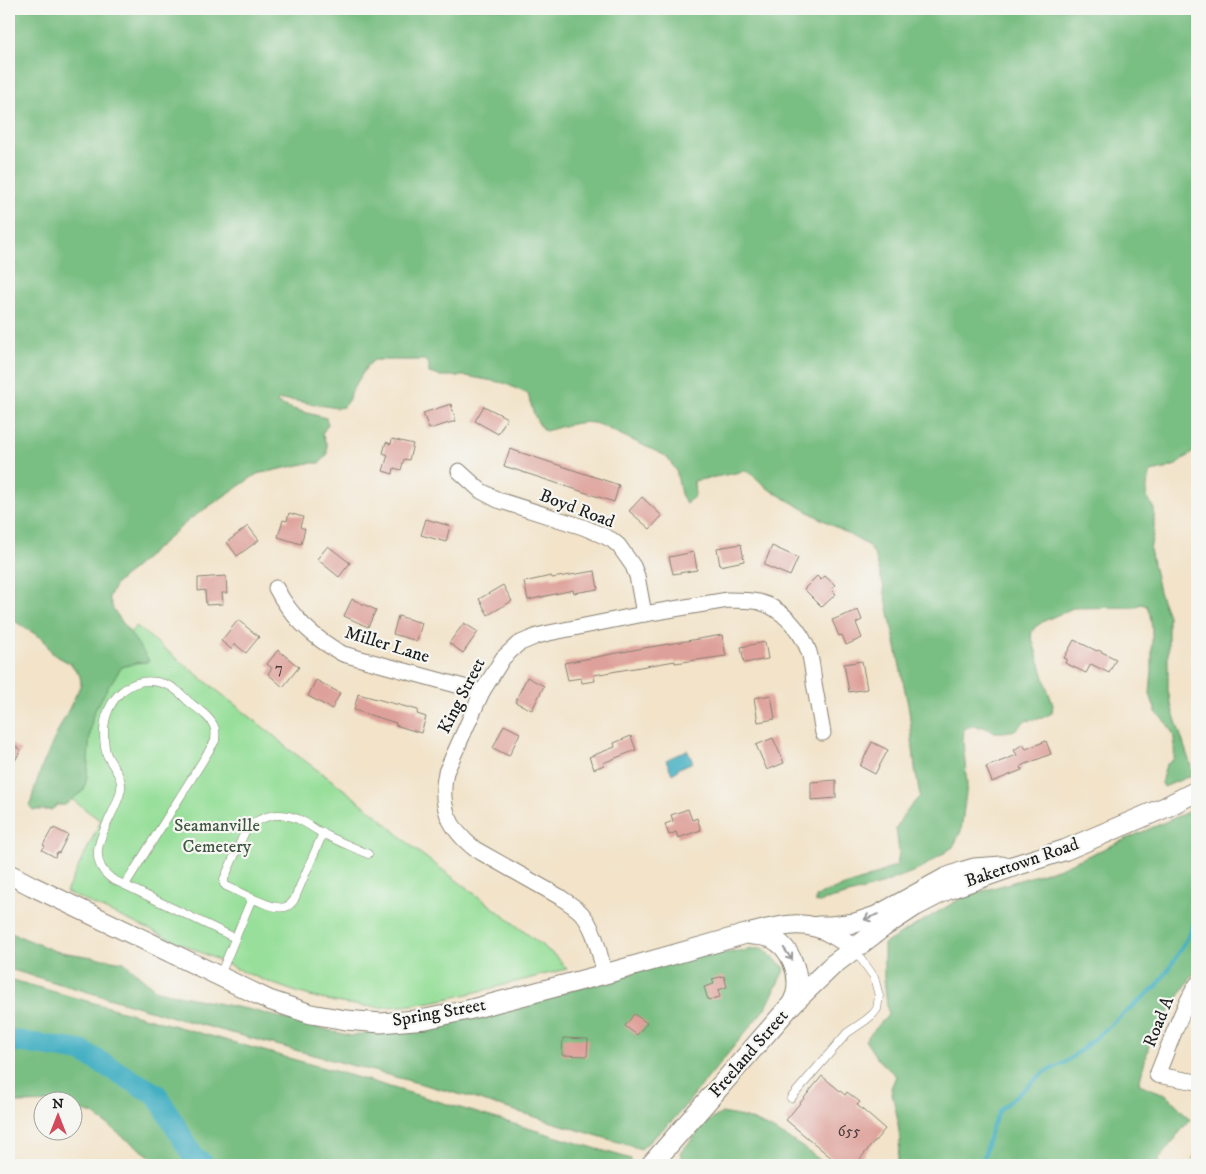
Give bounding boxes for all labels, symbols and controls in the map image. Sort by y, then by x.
street label: Boyd Road [536,485,618,533]
street label: Miller Lane [342,622,432,668]
street label: King Street [434,654,490,737]
house number: 7 [275,659,283,678]
park label: Seamanville Cemetery [174,815,260,858]
street label: Bakertown Road [962,833,1082,893]
one-way arrow [864,913,880,922]
one-way arrow [782,946,793,960]
street label: Road A [1139,993,1179,1051]
street label: Spring Street [391,994,488,1032]
street label: Freeland Street [705,1005,793,1103]
north arrow [32,1092,82,1142]
text: N [52,1095,64,1113]
house number: 655 [838,1122,861,1141]

